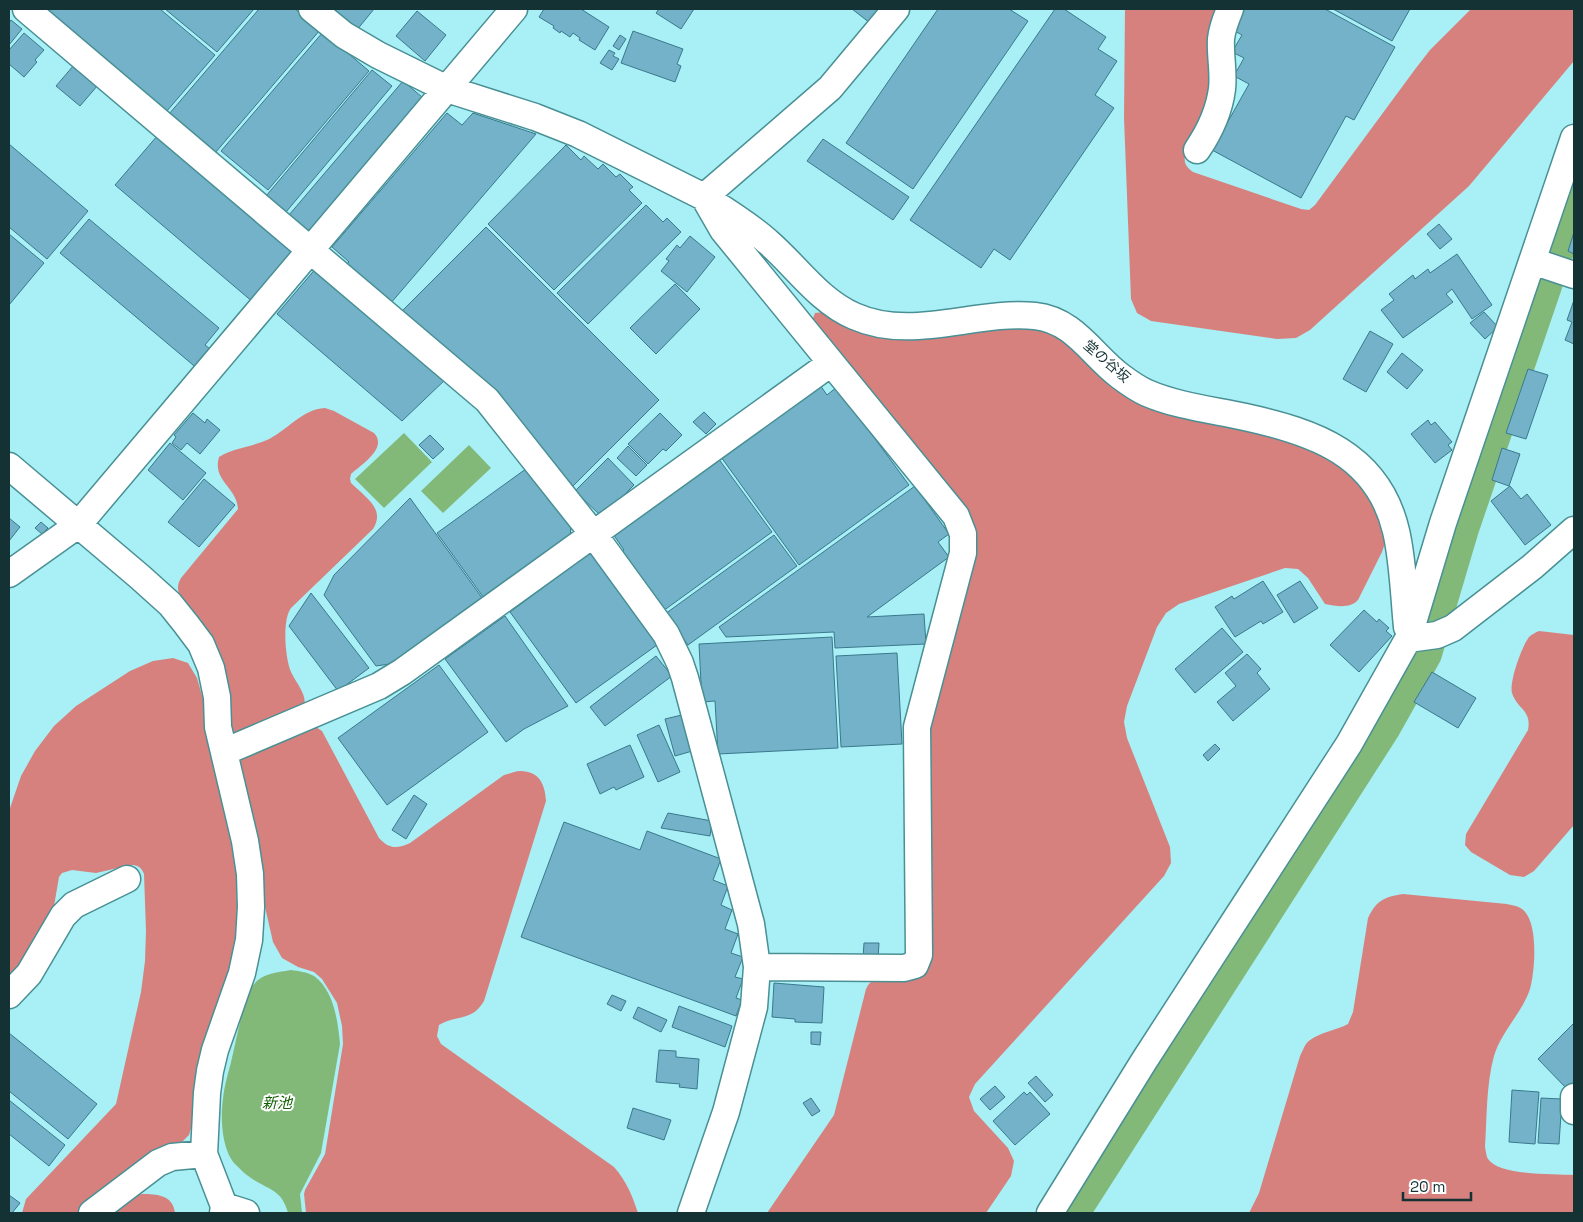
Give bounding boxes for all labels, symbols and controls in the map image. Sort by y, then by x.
street label: 堂の谷坂 [1080,336,1134,386]
water label: 新池 [262,1093,294,1112]
scale bar [1403,1170,1470,1202]
text: 20 m [1410,1177,1445,1196]

